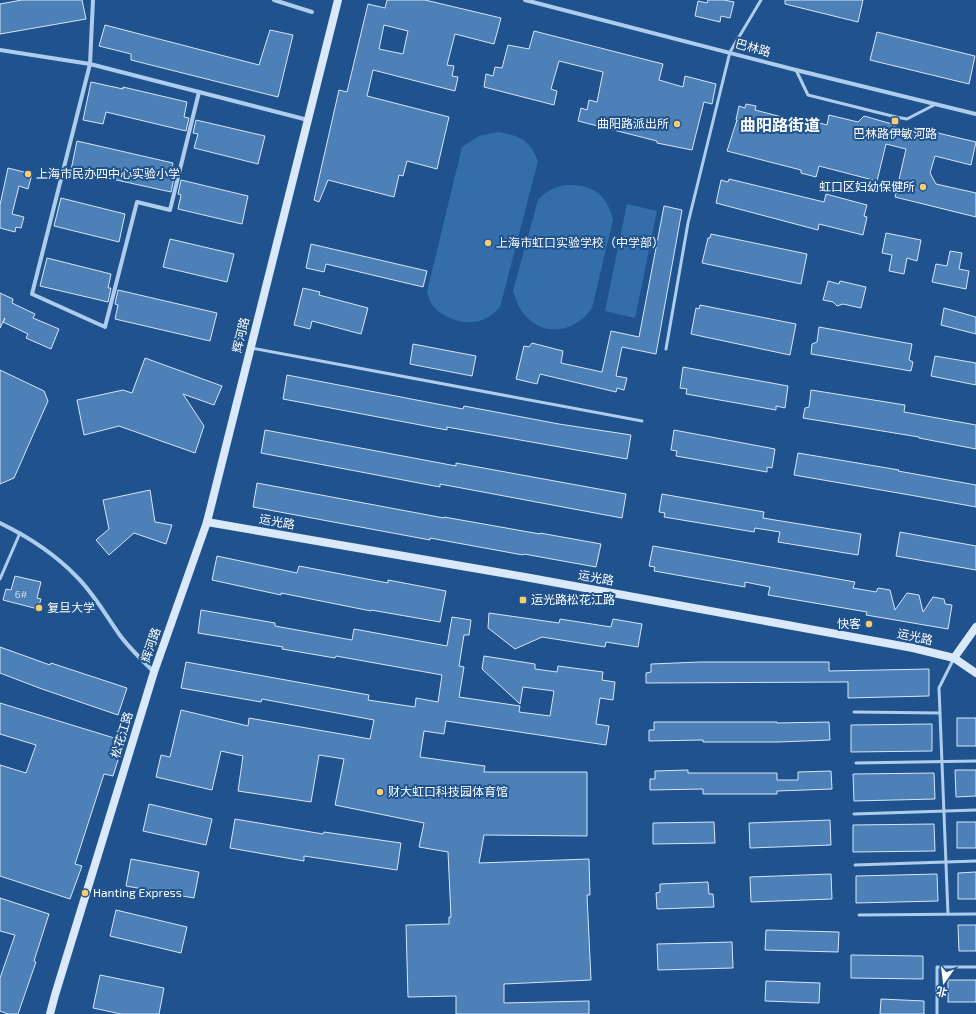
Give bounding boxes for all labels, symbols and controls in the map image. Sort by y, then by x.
street label: 巴林路 [734,36,772,58]
district label: 曲阳路街道 [740,115,820,134]
place label: 曲阳路派出所 [597,116,669,130]
marker: 巴林路伊敏河路 [890,116,900,126]
marker: 曲阳路派出所 [672,119,682,129]
place label: 巴林路伊敏河路 [853,126,937,140]
place label: 上海市民办四中心实验小学 [36,166,180,180]
marker: 上海市民办四中心实验小学 [23,169,33,179]
place label: 虹口区妇幼保健所 [819,179,915,193]
marker: 虹口区妇幼保健所 [918,182,928,192]
place label: 上海市虹口实验学校（中学部） [496,235,664,249]
marker: 上海市虹口实验学校（中学部） [483,238,493,248]
street label: 辉河路 [229,316,251,354]
street label: 运光路 [258,511,296,531]
street label: 运光路 [577,567,615,587]
house number: 6# [15,588,27,600]
place label: 运光路松花江路 [531,592,615,606]
marker: 运光路松花江路 [518,595,528,605]
place label: 复旦大学 [47,600,95,614]
marker: 复旦大学 [34,603,44,613]
place label: 快客 [837,616,861,630]
marker: 快客 [864,619,874,629]
street label: 辉河路 [138,625,163,664]
street label: 运光路 [896,625,934,647]
street label: 松花江路 [107,710,135,760]
place label: 财大虹口科技园体育馆 [388,784,508,798]
marker: 财大虹口科技园体育馆 [375,787,385,797]
place label: Hanting Express [93,885,182,899]
marker: Hanting Express [80,888,90,898]
north arrow [924,962,964,1002]
text: 北 [935,985,948,1000]

